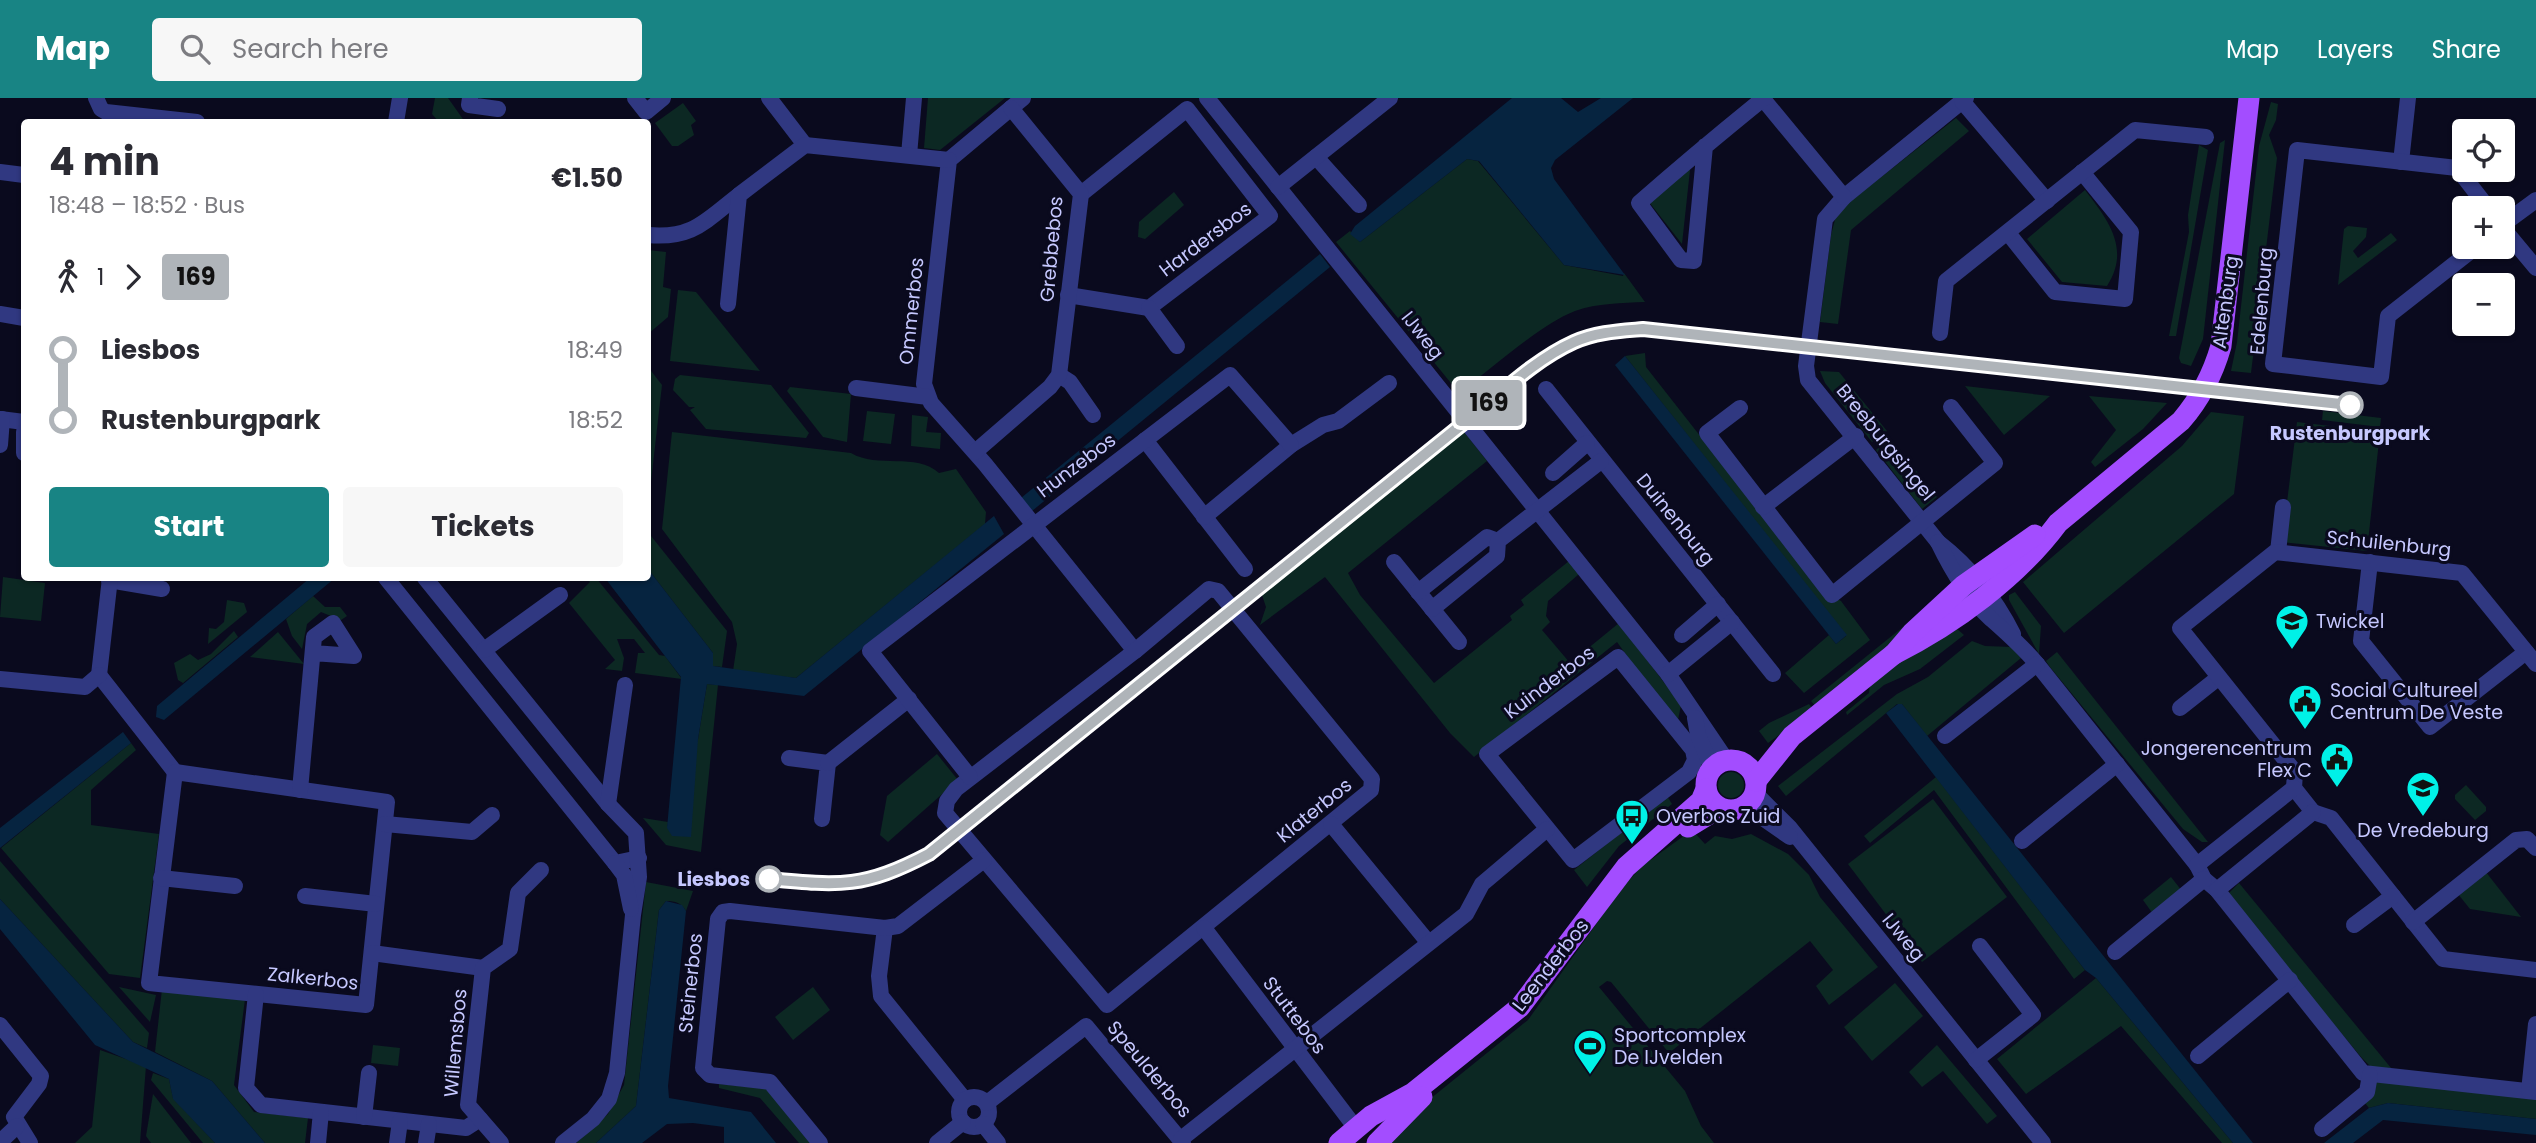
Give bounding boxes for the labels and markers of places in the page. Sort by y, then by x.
marker: Rustenburgpark [2337,392,2363,418]
place label: Rustenburgpark [2270,420,2430,447]
school or university icon: Twickel [2273,602,2311,651]
place label: Twickel [2316,608,2384,635]
place label: Social Cultureel Centrum De Veste [2330,677,2503,726]
public building icon: Social Cultureel Centrum De Veste [2286,682,2324,731]
place label: Jongerencentrum Flex C [2141,735,2312,784]
public building icon: Jongerencentrum Flex C [2318,740,2356,789]
school or university icon: De Vredeburg [2404,769,2442,818]
bus stop icon: Overbos Zuid [1613,797,1651,846]
place label: Overbos Zuid [1656,803,1780,830]
place label: De Vredeburg [2357,817,2489,844]
place label: Liesbos [677,866,750,893]
marker: Liesbos [756,866,782,892]
place label: Sportcomplex De IJvelden [1614,1022,1746,1071]
sports icon: Sportcomplex De IJvelden [1571,1027,1609,1076]

